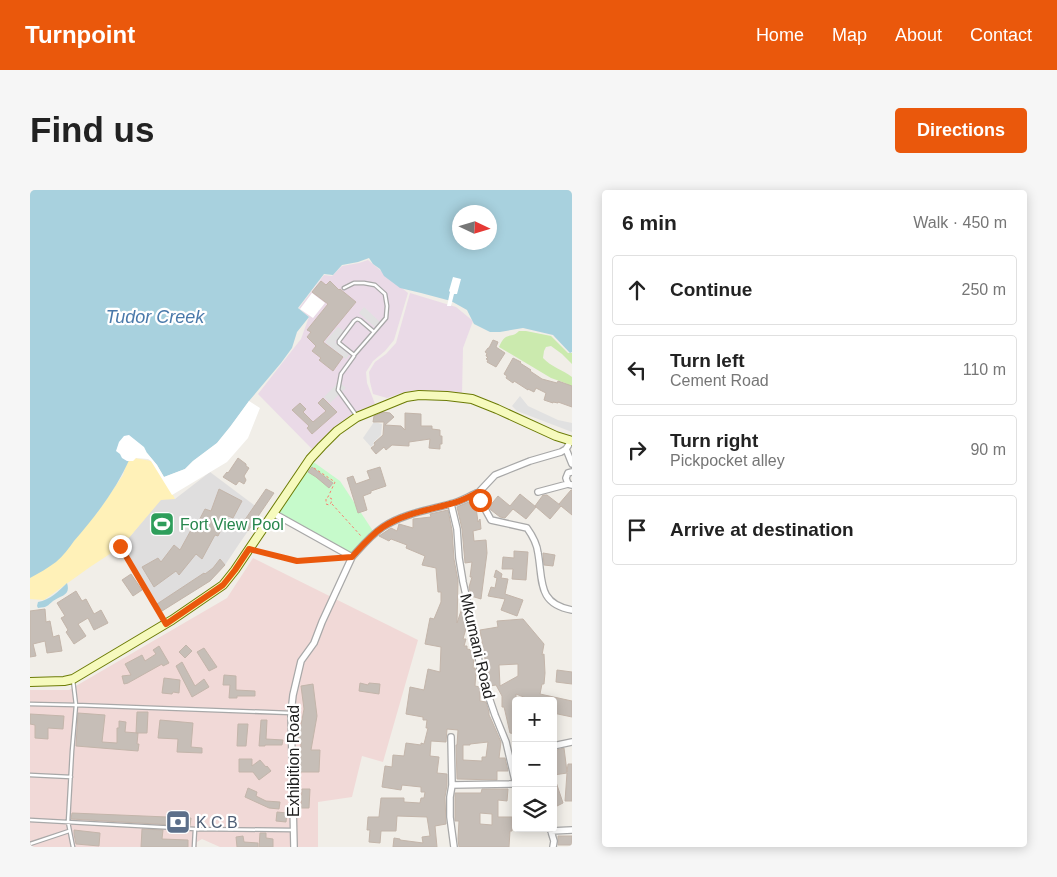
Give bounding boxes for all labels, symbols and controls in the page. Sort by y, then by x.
text: Turnpoint [25,21,135,48]
text: Home [756,25,804,45]
text: Map [832,25,867,45]
text: About [895,25,942,45]
text: Contact [970,25,1032,45]
button: Directions [895,108,1027,153]
text: Find us [30,110,154,149]
north arrow [452,205,497,250]
text: 6 min [622,211,677,234]
text: Walk · 450 m [913,214,1007,231]
icon: ahead [623,276,651,304]
text: Continue [670,279,752,300]
text: 250 m [962,281,1006,298]
water label: Tudor Creek [106,307,205,327]
text: Turn left [670,350,745,371]
icon: left [623,356,651,384]
text: 110 m [963,361,1006,378]
text: Cement Road [670,372,769,389]
text: Turn right [670,430,758,451]
icon: right [623,436,651,464]
text: 90 m [970,441,1006,458]
text: Pickpocket alley [670,452,785,469]
route start [469,489,492,512]
sports icon: Fort View Pool [149,511,175,537]
place label: Fort View Pool [180,516,284,533]
icon: arrive [623,516,651,544]
text: Arrive at destination [670,519,854,540]
route end [109,535,132,558]
street label: Mkumani Road [457,592,498,700]
map controls [512,697,557,832]
button: + [512,697,557,742]
street label: Exhibition Road [285,705,302,817]
button: − [512,742,557,787]
button: layers [512,787,557,832]
bank icon: K C B [165,809,191,835]
place label: K C B [196,814,238,831]

